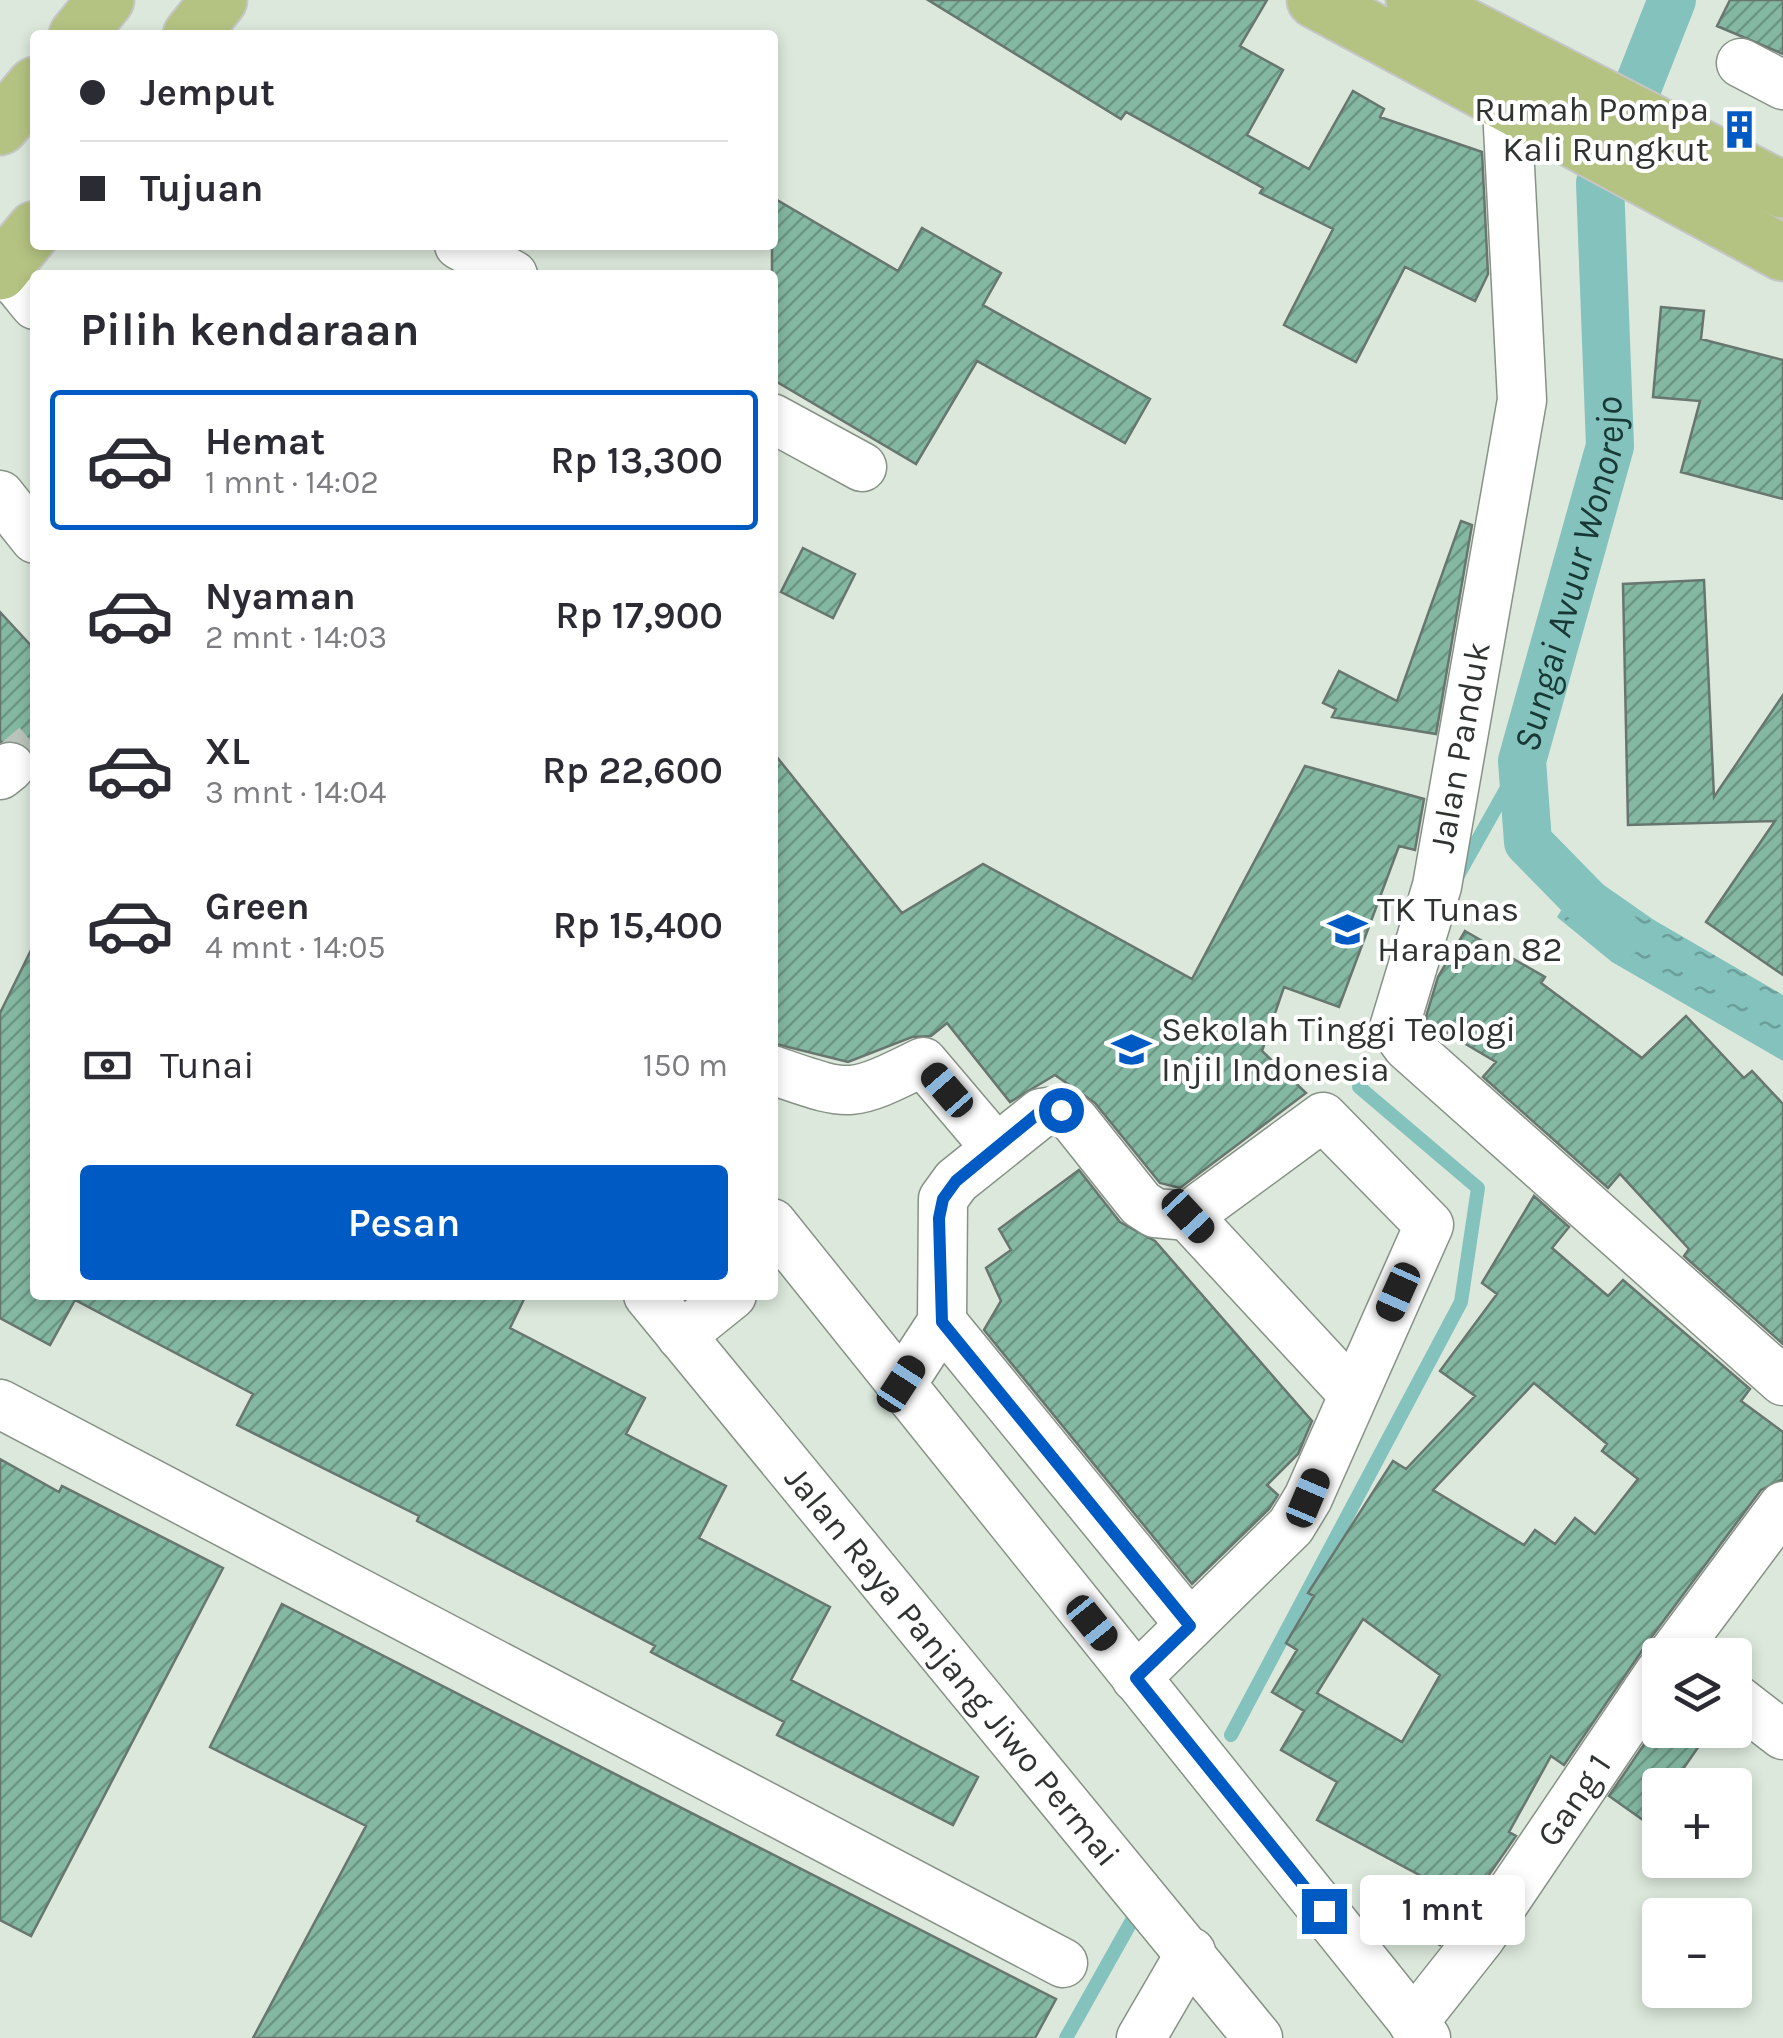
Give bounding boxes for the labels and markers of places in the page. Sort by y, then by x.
place label: Rumah Pompa Kali Rungkut [1474,89,1709,170]
building icon: Rumah Pompa Kali Rungkut [1718,108,1760,150]
place label: TK Tunas Harapan 82 [1377,889,1563,970]
school or university icon: TK Tunas Harapan 82 [1326,908,1368,950]
place label: Sekolah Tinggi Teologi Injil Indonesia [1161,1009,1516,1090]
school or university icon: Sekolah Tinggi Teologi Injil Indonesia [1110,1028,1152,1070]

